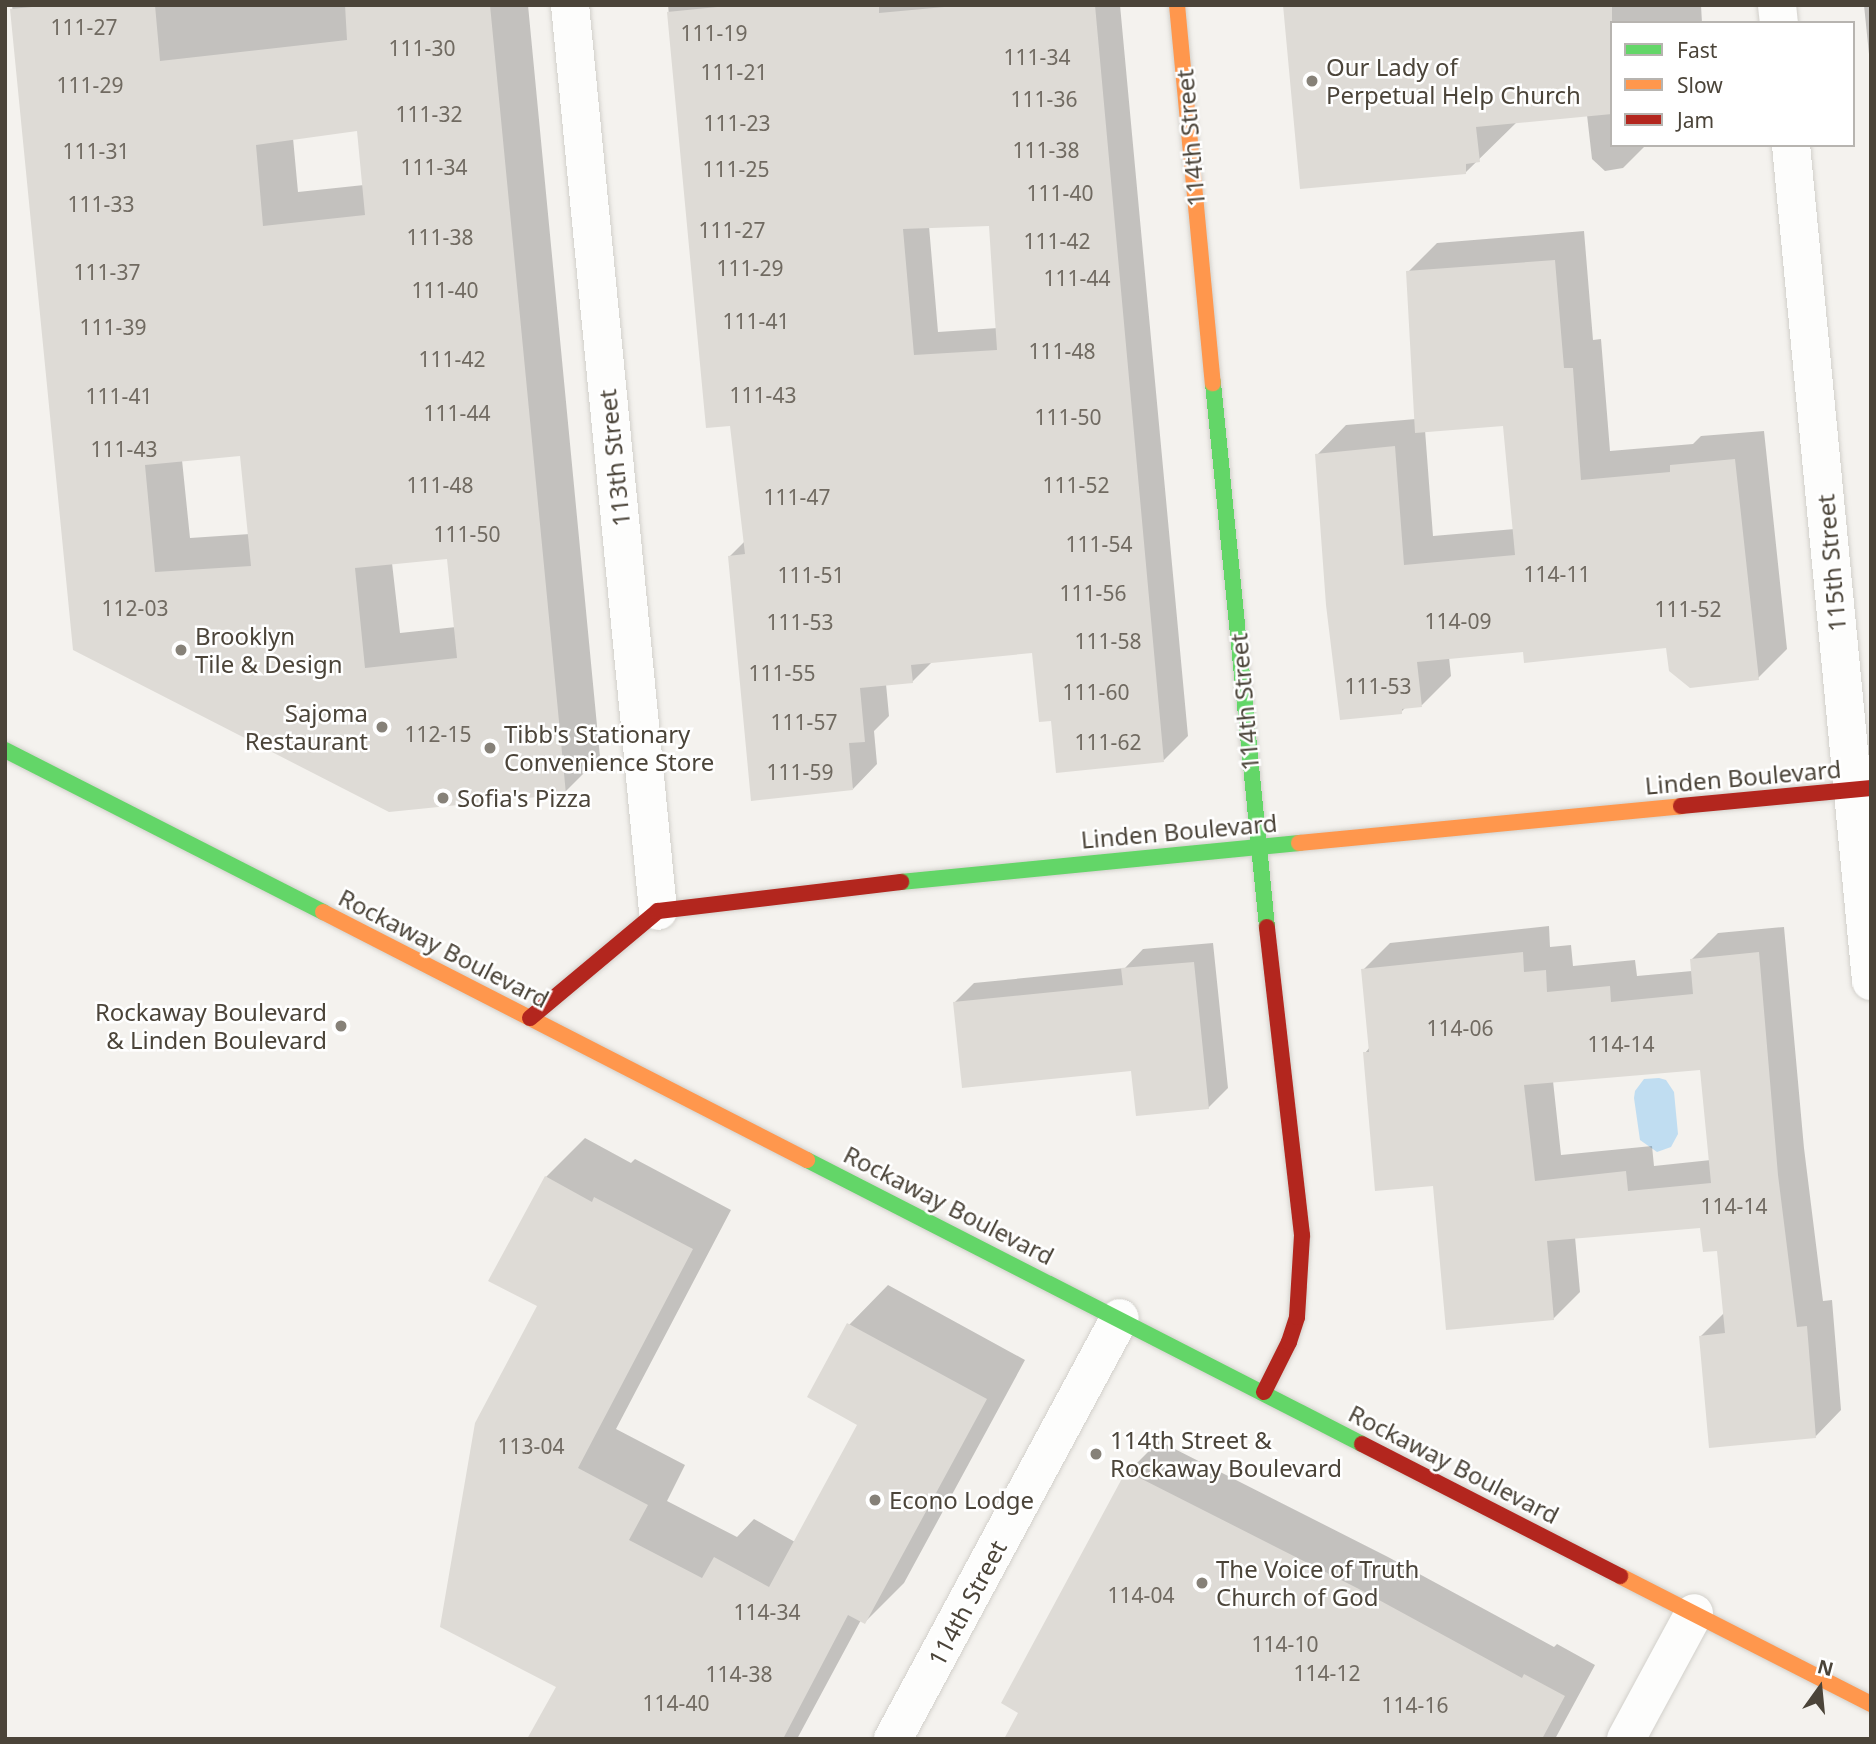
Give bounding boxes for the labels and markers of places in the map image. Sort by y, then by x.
place label: Our Lady of Perpetual Help Church [1326,53,1581,109]
marker: Our Lady of Perpetual Help Church [1304,73,1320,89]
place label: Brooklyn Tile & Design [195,622,343,678]
marker: Brooklyn Tile & Design [173,642,189,658]
place label: Sajoma Restaurant [245,699,368,755]
marker: Sajoma Restaurant [374,719,390,735]
place label: Tibb's Stationary Convenience Store [504,720,714,776]
marker: Tibb's Stationary Convenience Store [482,740,498,756]
place label: Sofia's Pizza [457,784,592,812]
marker: Sofia's Pizza [435,790,451,806]
place label: Rockaway Boulevard & Linden Boulevard [95,998,327,1054]
marker: Rockaway Boulevard & Linden Boulevard [333,1018,349,1034]
place label: 114th Street & Rockaway Boulevard [1110,1426,1342,1482]
marker: 114th Street & Rockaway Boulevard [1088,1446,1104,1462]
place label: Econo Lodge [889,1486,1034,1514]
marker: Econo Lodge [867,1492,883,1508]
place label: The Voice of Truth Church of God [1216,1555,1419,1611]
marker: The Voice of Truth Church of God [1194,1575,1210,1591]

